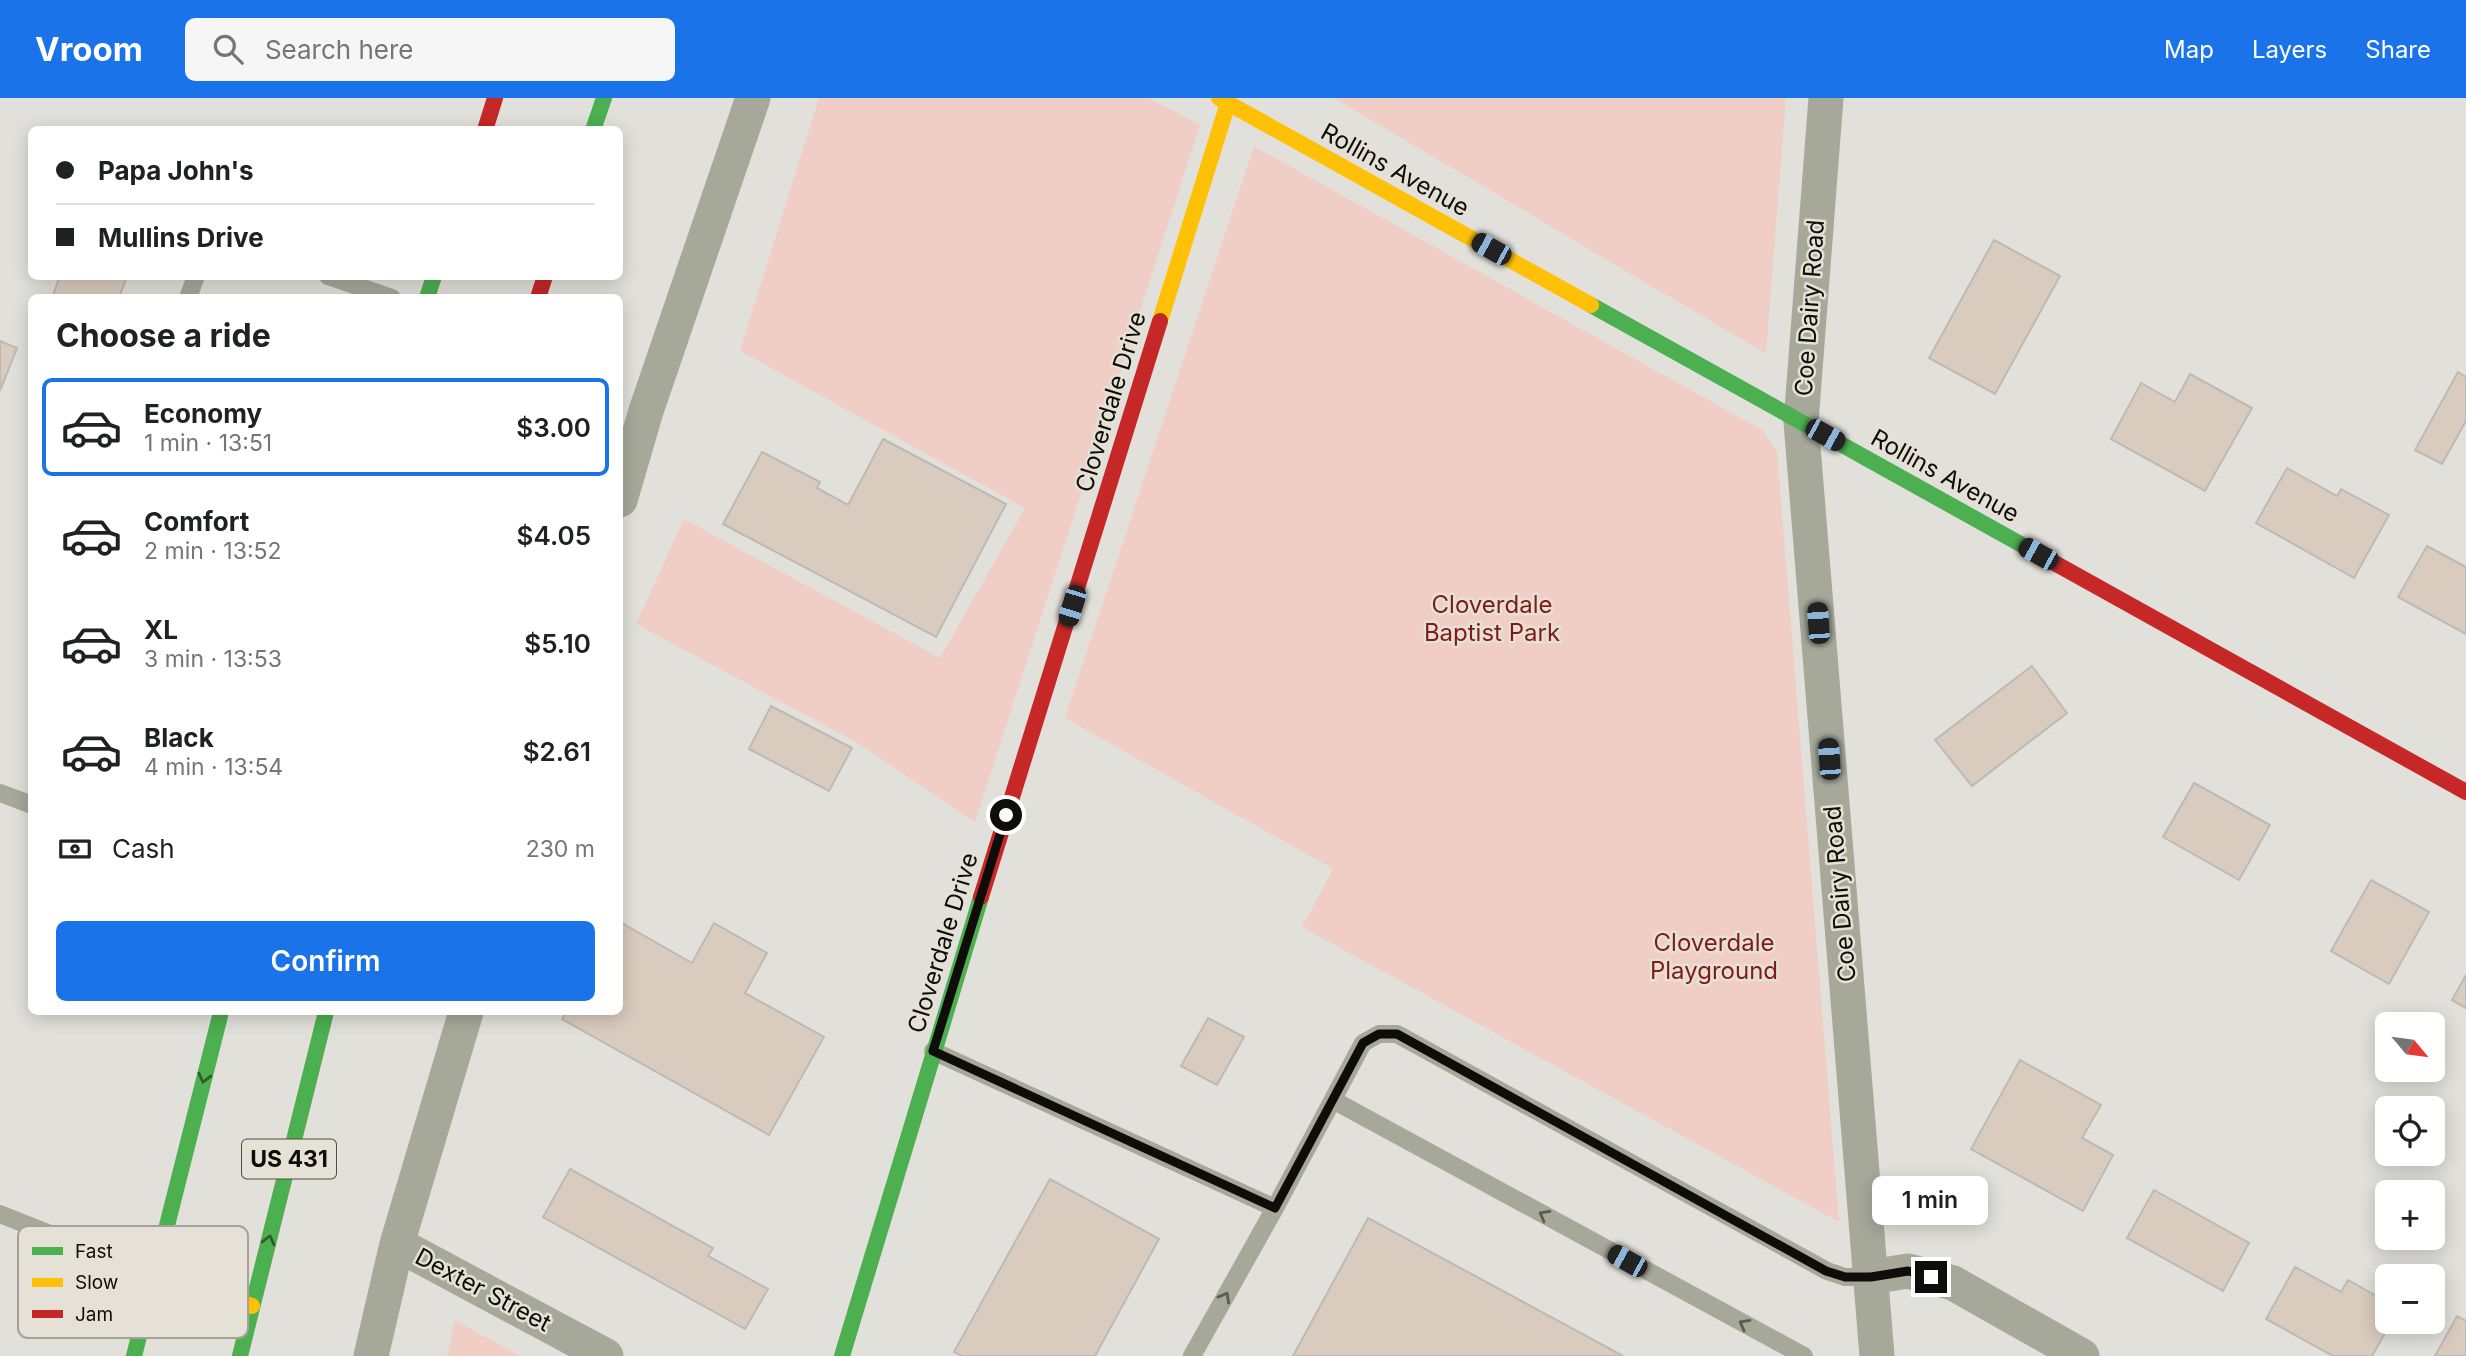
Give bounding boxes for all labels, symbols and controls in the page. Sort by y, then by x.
search box [185,18,675,81]
text: Vroom [35,29,143,69]
icon: search [209,30,247,68]
text: Search here [265,34,414,65]
text: Map [2164,35,2214,64]
text: Layers [2252,35,2327,64]
text: Share [2365,35,2431,64]
street label: Rollins Avenue [1316,117,1474,222]
text: Papa John's [98,155,254,186]
street label: Coe Dairy Road [1789,219,1830,397]
text: Mullins Drive [98,222,264,253]
car [1468,230,1515,268]
street label: Cloverdale Drive [1069,308,1152,496]
text: Choose a ride [56,316,271,355]
icon: car [60,396,123,459]
text: Economy [144,398,262,429]
text: $3.00 [516,412,591,443]
car [1802,416,1849,454]
street label: Rollins Avenue [1866,423,2024,528]
text: 1 min · 13:51 [144,429,272,457]
icon: car [60,504,123,567]
text: Comfort [144,506,249,537]
text: $4.05 [517,520,591,551]
car [2015,535,2062,573]
text: 2 min · 13:52 [144,537,282,565]
car [1056,583,1089,629]
park label: Cloverdale Baptist Park [1424,590,1560,647]
car [1807,601,1830,645]
icon: car [60,612,123,675]
text: XL [144,614,178,645]
text: $5.10 [524,628,591,659]
text: 3 min · 13:53 [144,645,282,673]
icon: car [60,720,123,783]
text: Black [144,722,214,753]
text: $2.61 [523,736,591,767]
car [1818,737,1841,781]
text: 4 min · 13:54 [144,753,283,781]
route start [990,799,1022,831]
street label: Coe Dairy Road [1817,805,1862,983]
icon: cash [56,830,94,868]
text: Cash [112,833,175,864]
text: 230 m [526,835,595,863]
street label: Cloverdale Drive [901,849,984,1037]
button: Confirm [56,921,595,1001]
park label: Cloverdale Playground [1650,928,1778,985]
north arrow [2375,1012,2445,1082]
map controls [2375,1012,2445,1334]
one-way arrow [198,1072,212,1084]
button: locate [2375,1096,2445,1166]
road number: US 431 [242,1140,336,1178]
callout: 1 min [1873,1176,1989,1224]
button: + [2375,1180,2445,1250]
text: 1 min [1902,1186,1958,1214]
one-way arrow [1539,1210,1551,1223]
legend [18,1226,248,1338]
one-way arrow [261,1234,275,1246]
text: Fast [75,1240,113,1263]
street label: Dexter Street [410,1242,556,1338]
car [1604,1242,1651,1280]
route end [1915,1261,1947,1293]
button: − [2375,1264,2445,1334]
text: Slow [75,1271,118,1294]
one-way arrow [1217,1291,1230,1304]
text: Jam [75,1303,113,1326]
one-way arrow [1738,1319,1751,1332]

